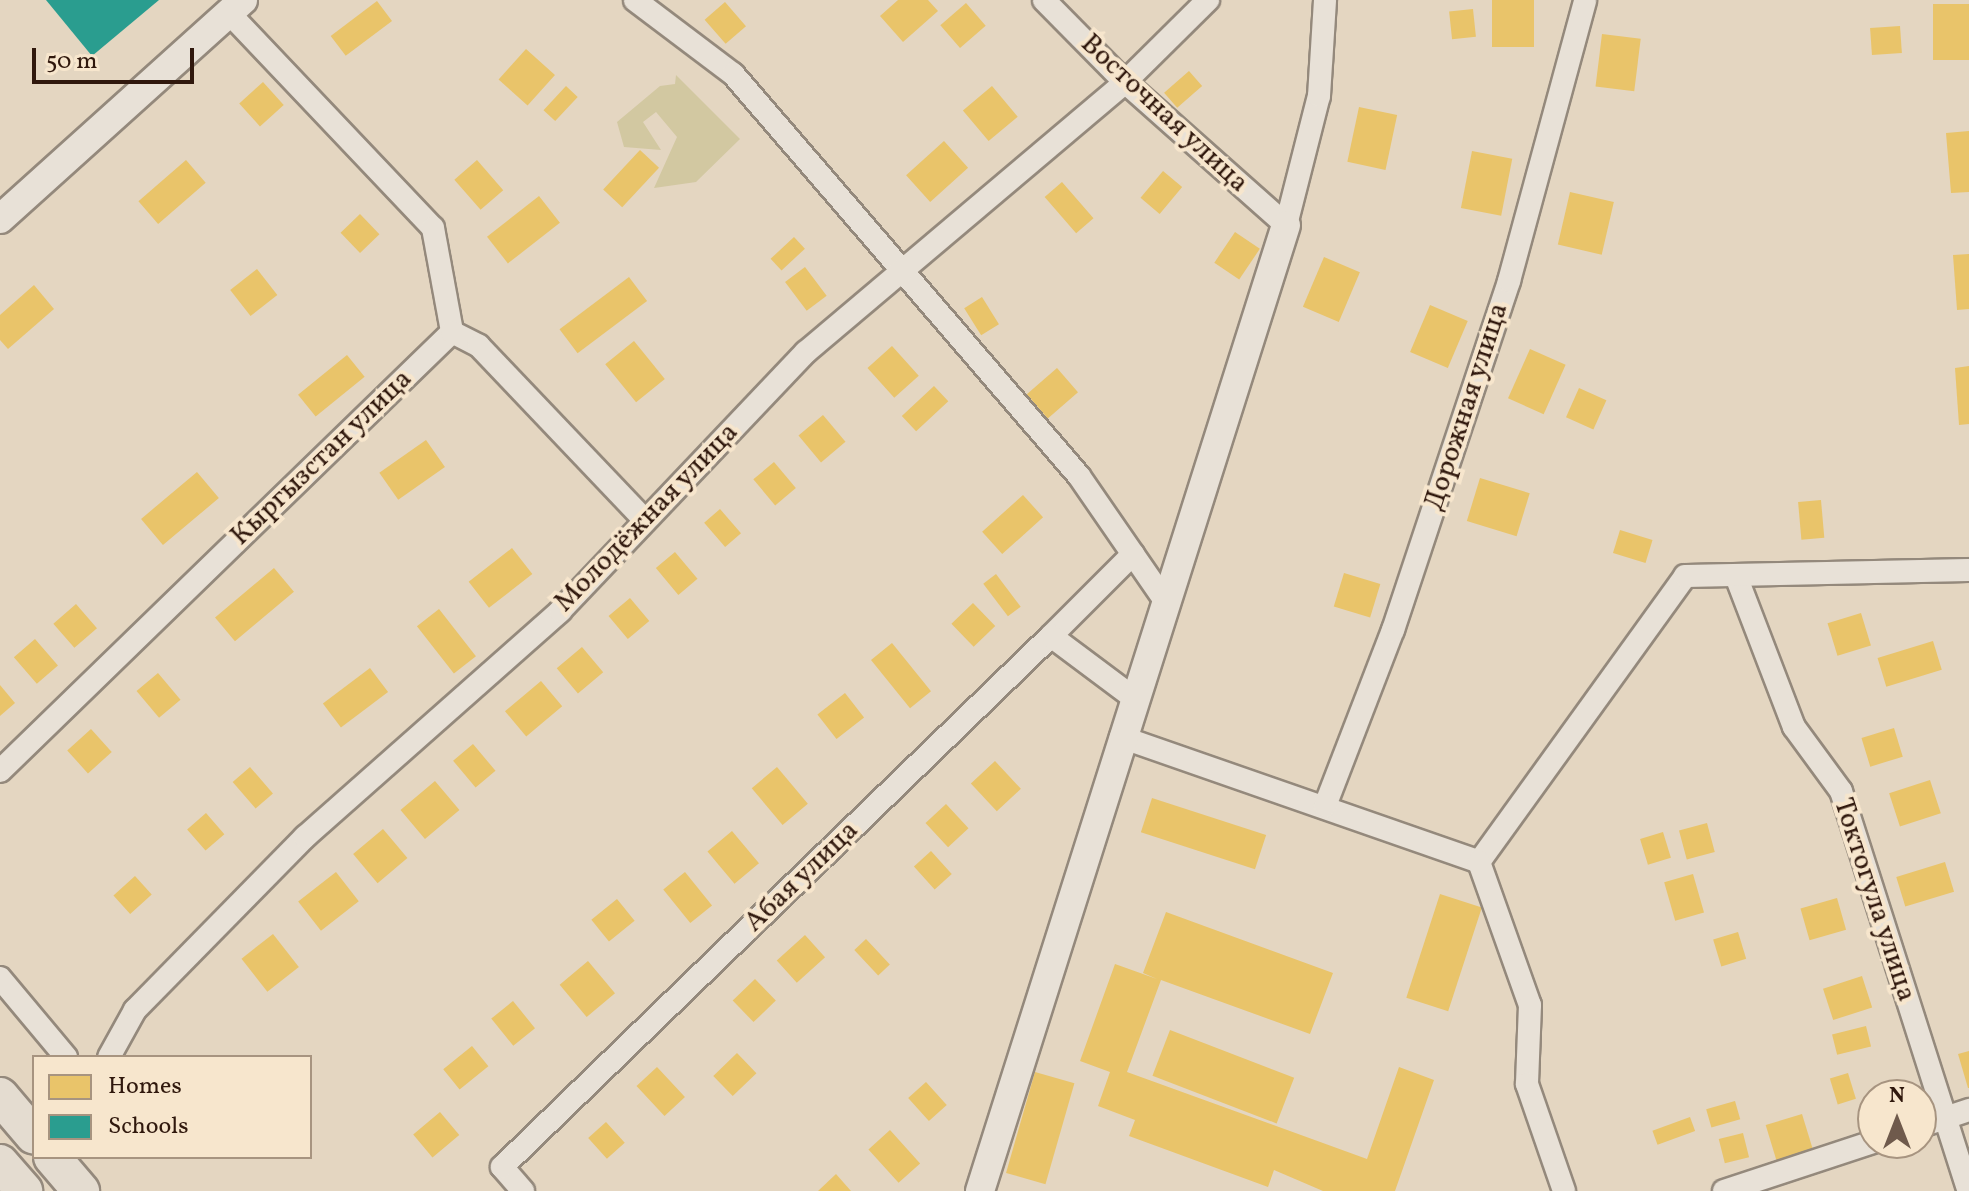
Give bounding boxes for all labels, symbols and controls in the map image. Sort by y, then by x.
street label: Восточная улица [1073,27,1255,201]
scale bar [36,32,198,82]
text: 50 m [46,45,98,79]
street label: Дорожная улица [1417,299,1517,515]
street label: Кыргызстан улица [224,363,420,553]
street label: Молодёжная улица [548,416,746,620]
street label: Токтогула улица [1825,794,1923,1006]
street label: Абая улица [738,814,866,940]
legend [32,1055,312,1159]
text: Homes [108,1070,182,1104]
north arrow [1857,1079,1937,1159]
text: N [1889,1081,1905,1112]
text: Schools [108,1110,188,1144]

